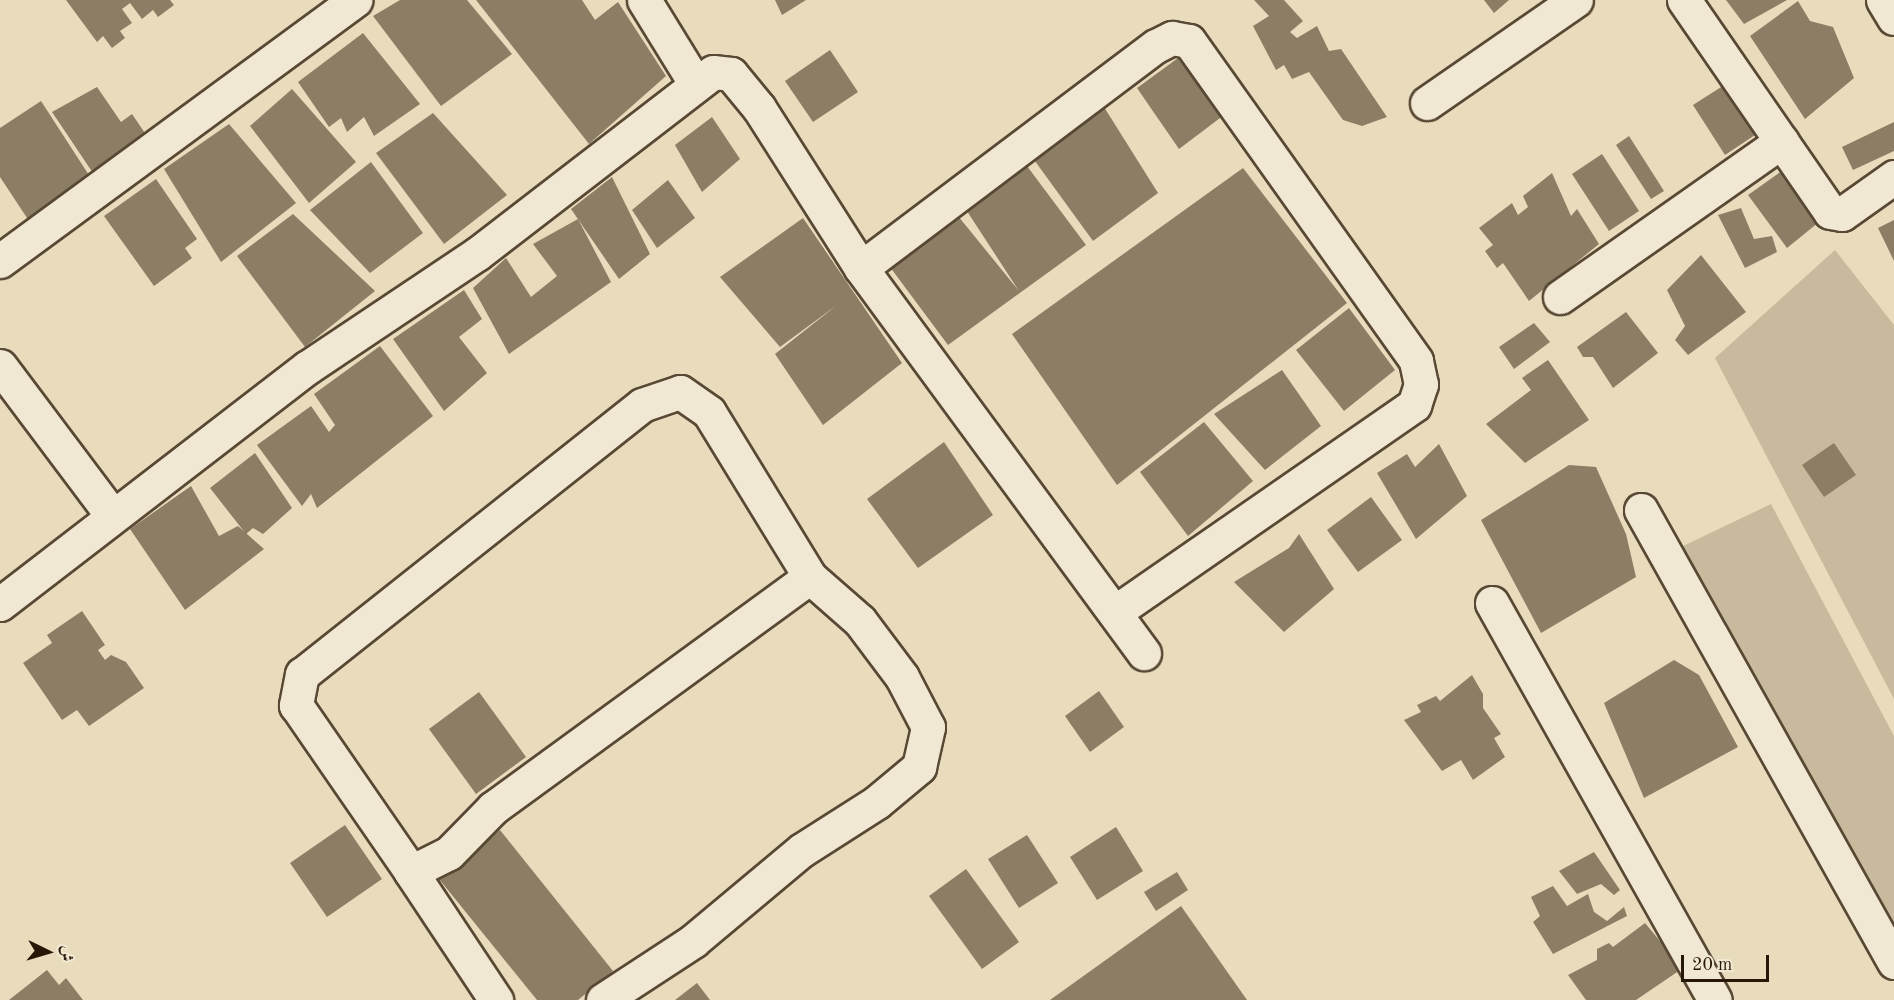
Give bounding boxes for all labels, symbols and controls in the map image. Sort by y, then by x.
north arrow [18,922,78,982]
scale bar [1684,943,1772,981]
text: ش [57,945,75,962]
text: 20 m [1692,956,1732,974]

